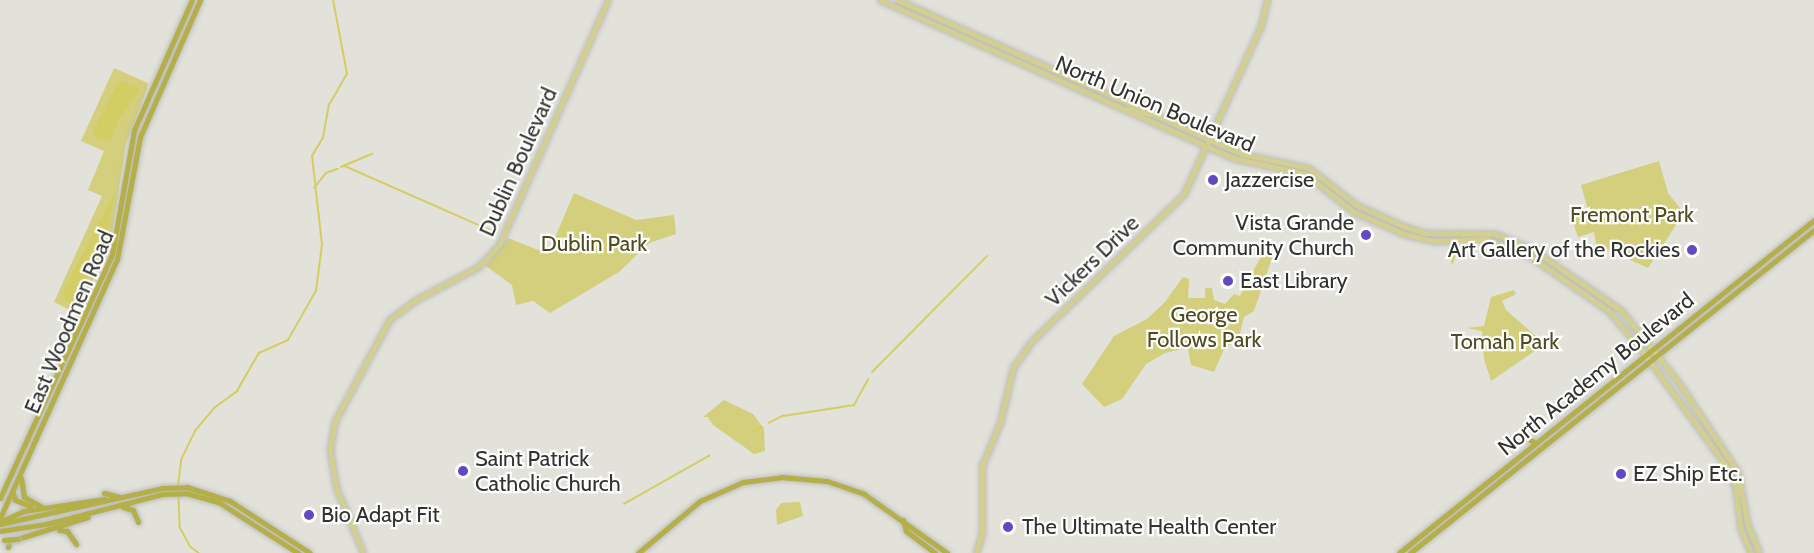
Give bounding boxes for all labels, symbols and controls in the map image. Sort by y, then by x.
street label: North Union Boulevard [1052,50,1258,158]
street label: Dublin Boulevard [473,84,563,240]
place label: Jazzercise [1225,167,1314,193]
marker: Jazzercise [1206,173,1220,187]
park label: Fremont Park [1570,202,1694,228]
place label: Vista Grande Community Church [1173,209,1354,260]
street label: Vickers Drive [1040,210,1144,312]
street label: East Woodmen Road [19,227,119,417]
marker: Vista Grande Community Church [1359,228,1373,242]
park label: Dublin Park [541,231,647,257]
place label: Art Gallery of the Rockies [1448,237,1680,263]
marker: Art Gallery of the Rockies [1685,243,1699,257]
place label: East Library [1240,268,1348,294]
marker: East Library [1221,274,1235,288]
street label: North Academy Boulevard [1493,287,1699,461]
park label: George Follows Park [1147,301,1261,352]
park label: Tomah Park [1451,329,1559,355]
place label: Saint Patrick Catholic Church [475,445,621,496]
place label: EZ Ship Etc. [1633,461,1742,487]
marker: Saint Patrick Catholic Church [456,464,470,478]
marker: EZ Ship Etc. [1614,467,1628,481]
place label: Bio Adapt Fit [321,502,440,528]
marker: Bio Adapt Fit [302,508,316,522]
place label: The Ultimate Health Center [1022,514,1276,540]
marker: The Ultimate Health Center [999,518,1017,536]

